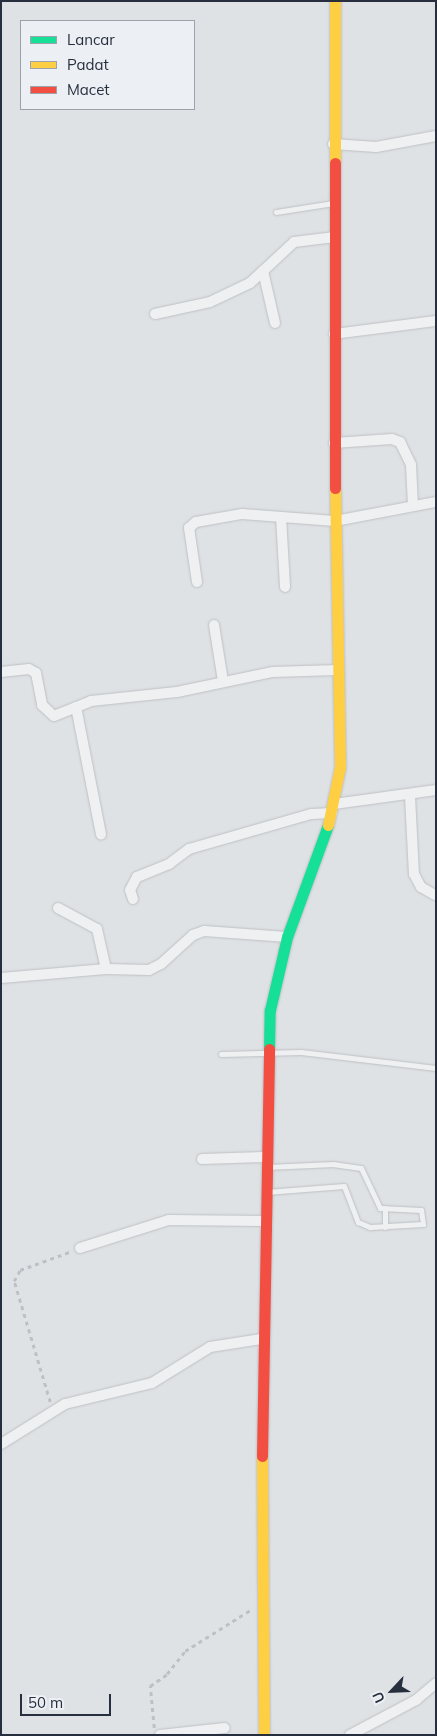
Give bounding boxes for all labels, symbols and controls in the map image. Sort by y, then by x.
legend [20,20,195,110]
text: Lancar [67,30,115,49]
text: Padat [67,55,109,74]
text: Macet [67,80,110,99]
north arrow [367,1666,417,1716]
scale bar [22,1684,114,1716]
text: U [368,1689,389,1706]
text: 50 m [28,1693,63,1712]

